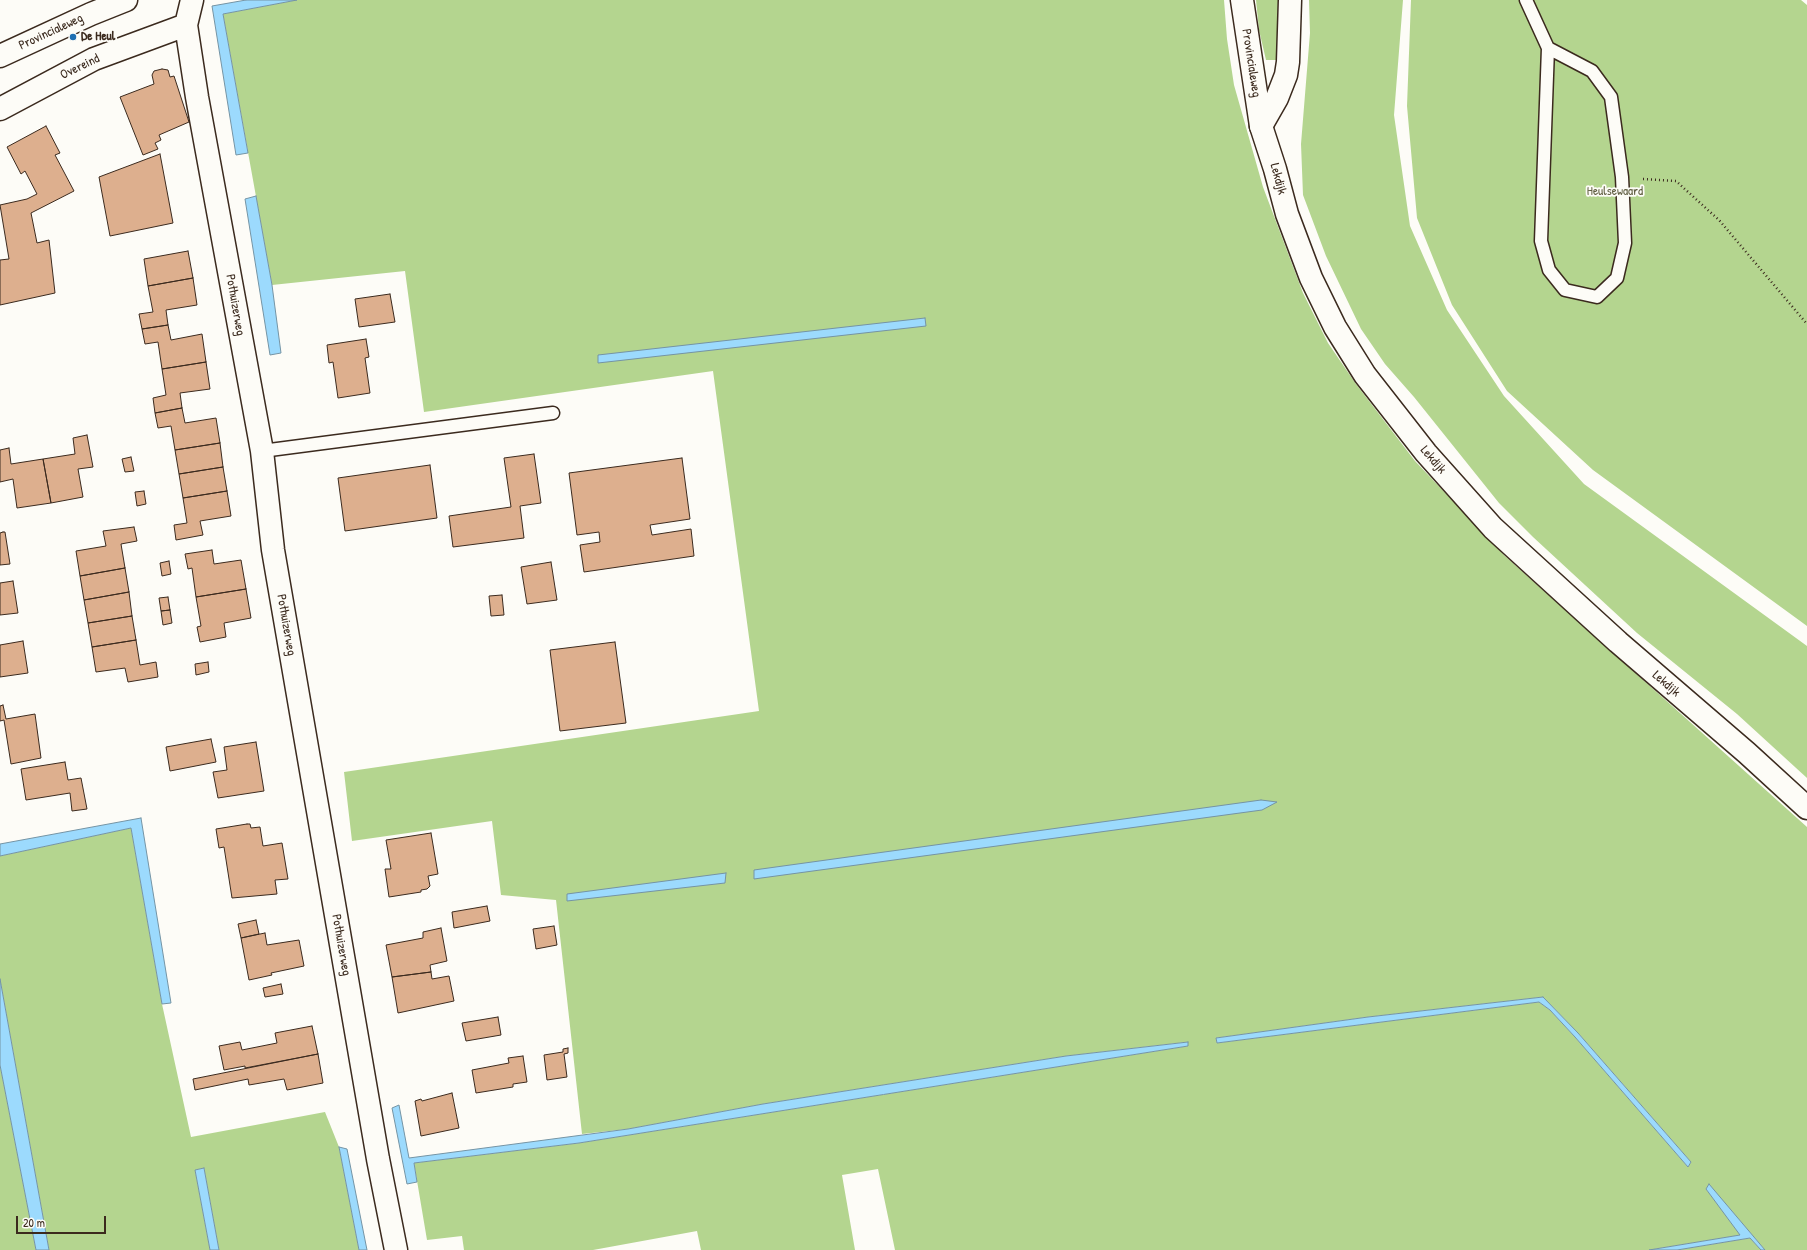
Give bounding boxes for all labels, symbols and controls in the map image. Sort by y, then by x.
street label: Provincialeweg [16,10,86,54]
street label: Provincialeweg [1238,28,1264,98]
place label: De Heul [81,29,115,45]
marker: De Heul [68,32,78,42]
street label: Overeind [58,51,102,83]
street label: Lekdijk [1266,162,1290,196]
park label: Heulsewaard [1587,184,1643,200]
street label: Pothuizerweg [222,273,248,337]
street label: Lekdijk [1417,443,1449,477]
street label: Pothuizerweg [273,593,299,657]
street label: Lekdijk [1649,668,1683,700]
street label: Pothuizerweg [328,913,354,977]
scale bar [18,1208,108,1234]
text: 20 m [23,1214,45,1231]

